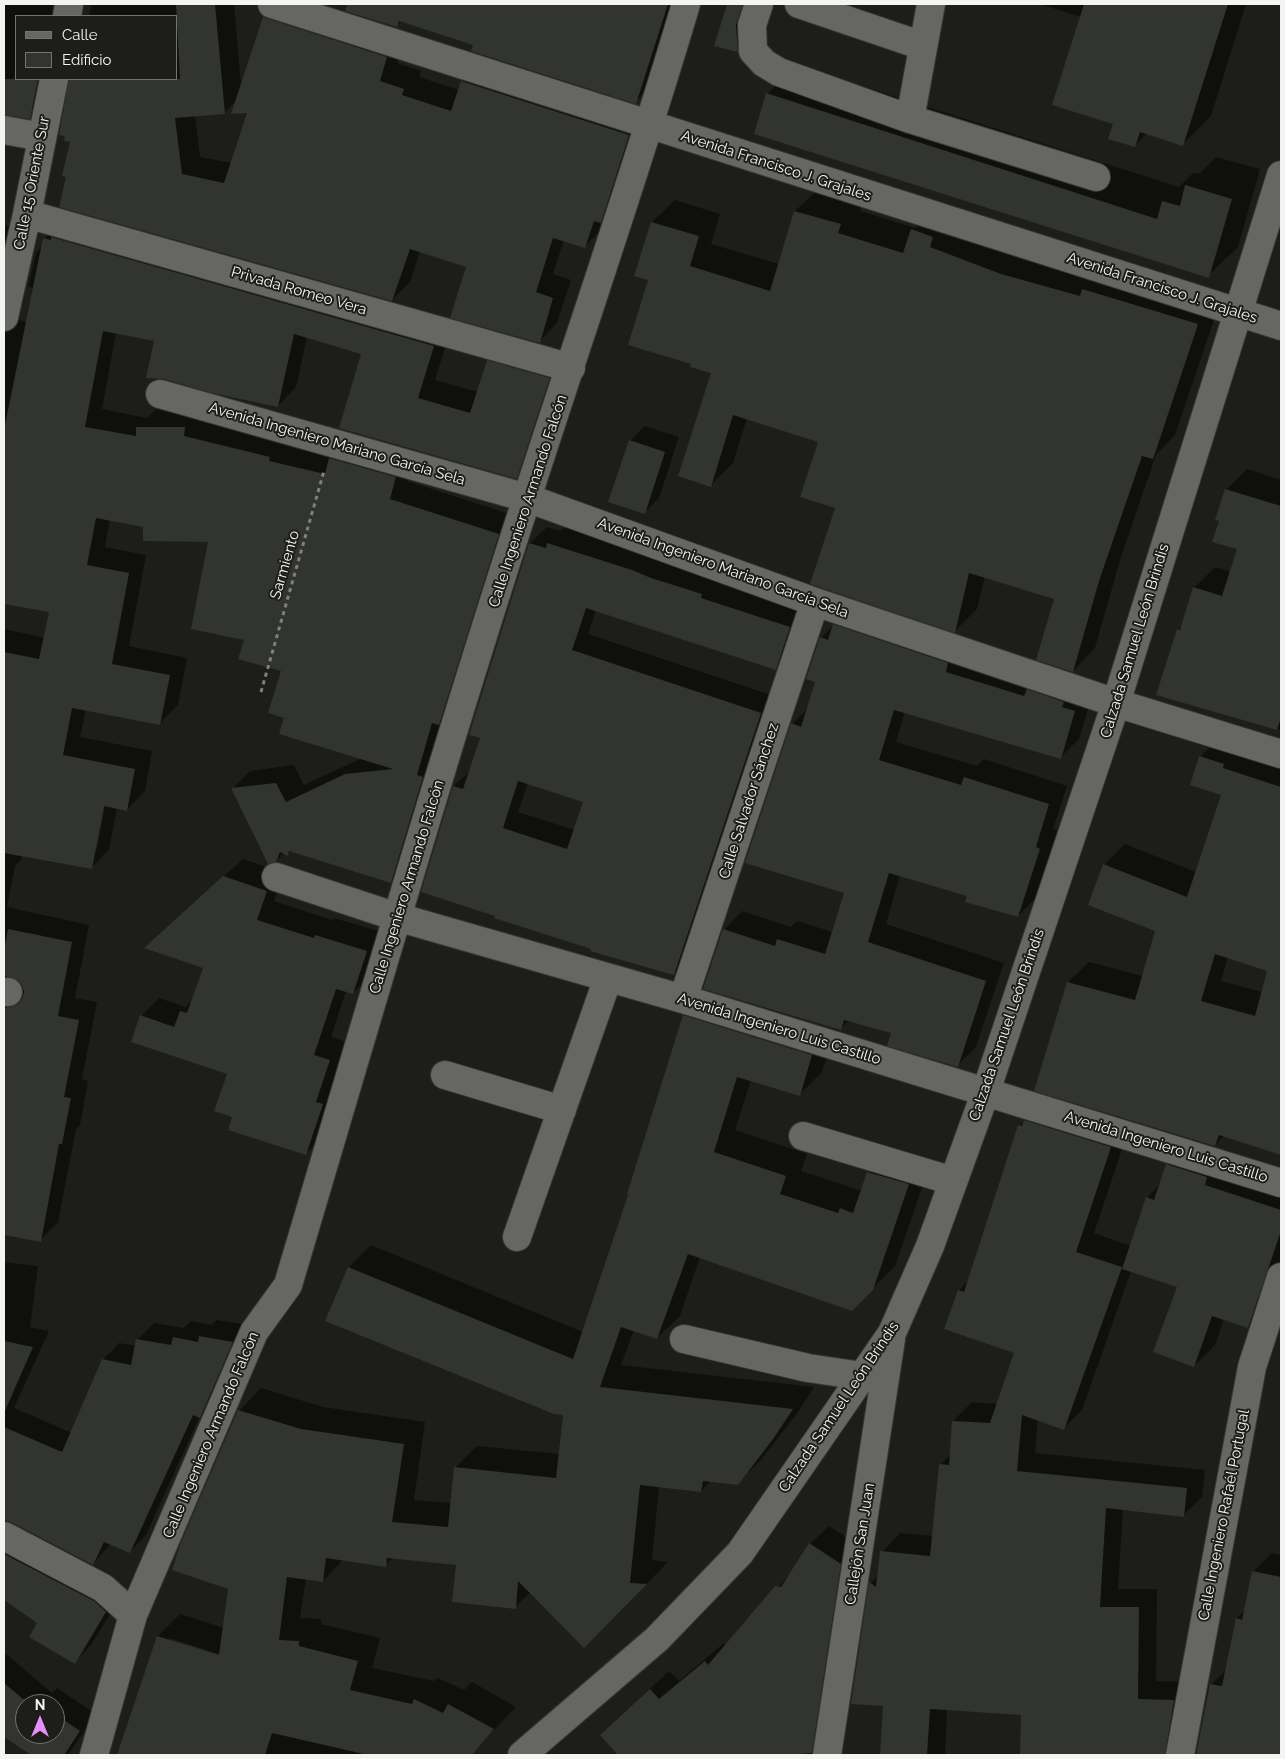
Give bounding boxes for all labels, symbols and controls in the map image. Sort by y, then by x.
legend [15,15,178,80]
text: Calle [62,26,97,44]
text: Edificio [62,51,112,69]
street label: Calle 15 Oriente Sur [10,115,54,251]
street label: Avenida Francisco J. Grajales [679,127,873,205]
street label: Avenida Francisco J. Grajales [1065,249,1259,327]
street label: Privada Romeo Vera [229,263,369,319]
street label: Calle Ingeniero Armando Falcón [485,392,571,610]
street label: Avenida Ingeniero Mariano García Sela [207,399,467,489]
street label: Avenida Ingeniero Mariano García Sela [595,514,851,622]
street label: Sarmiento [267,528,303,602]
street label: Calzada Samuel León Brindis [1097,542,1173,740]
street label: Calle Salvador Sánchez [715,721,783,881]
street label: Calle Ingeniero Armando Falcón [366,778,448,996]
street label: Calzada Samuel León Brindis [966,927,1048,1123]
street label: Avenida Ingeniero Luis Castillo [675,989,883,1069]
street label: Avenida Ingeniero Luis Castillo [1062,1107,1270,1187]
street label: Calzada Samuel León Brindis [775,1318,903,1496]
street label: Calle Ingeniero Armando Falcón [159,1329,263,1541]
street label: Calle Ingeniero Rafaél Portugal [1195,1408,1253,1622]
street label: Callejón San Juan [841,1482,879,1606]
north arrow [15,1694,65,1744]
text: N [35,1697,45,1713]

